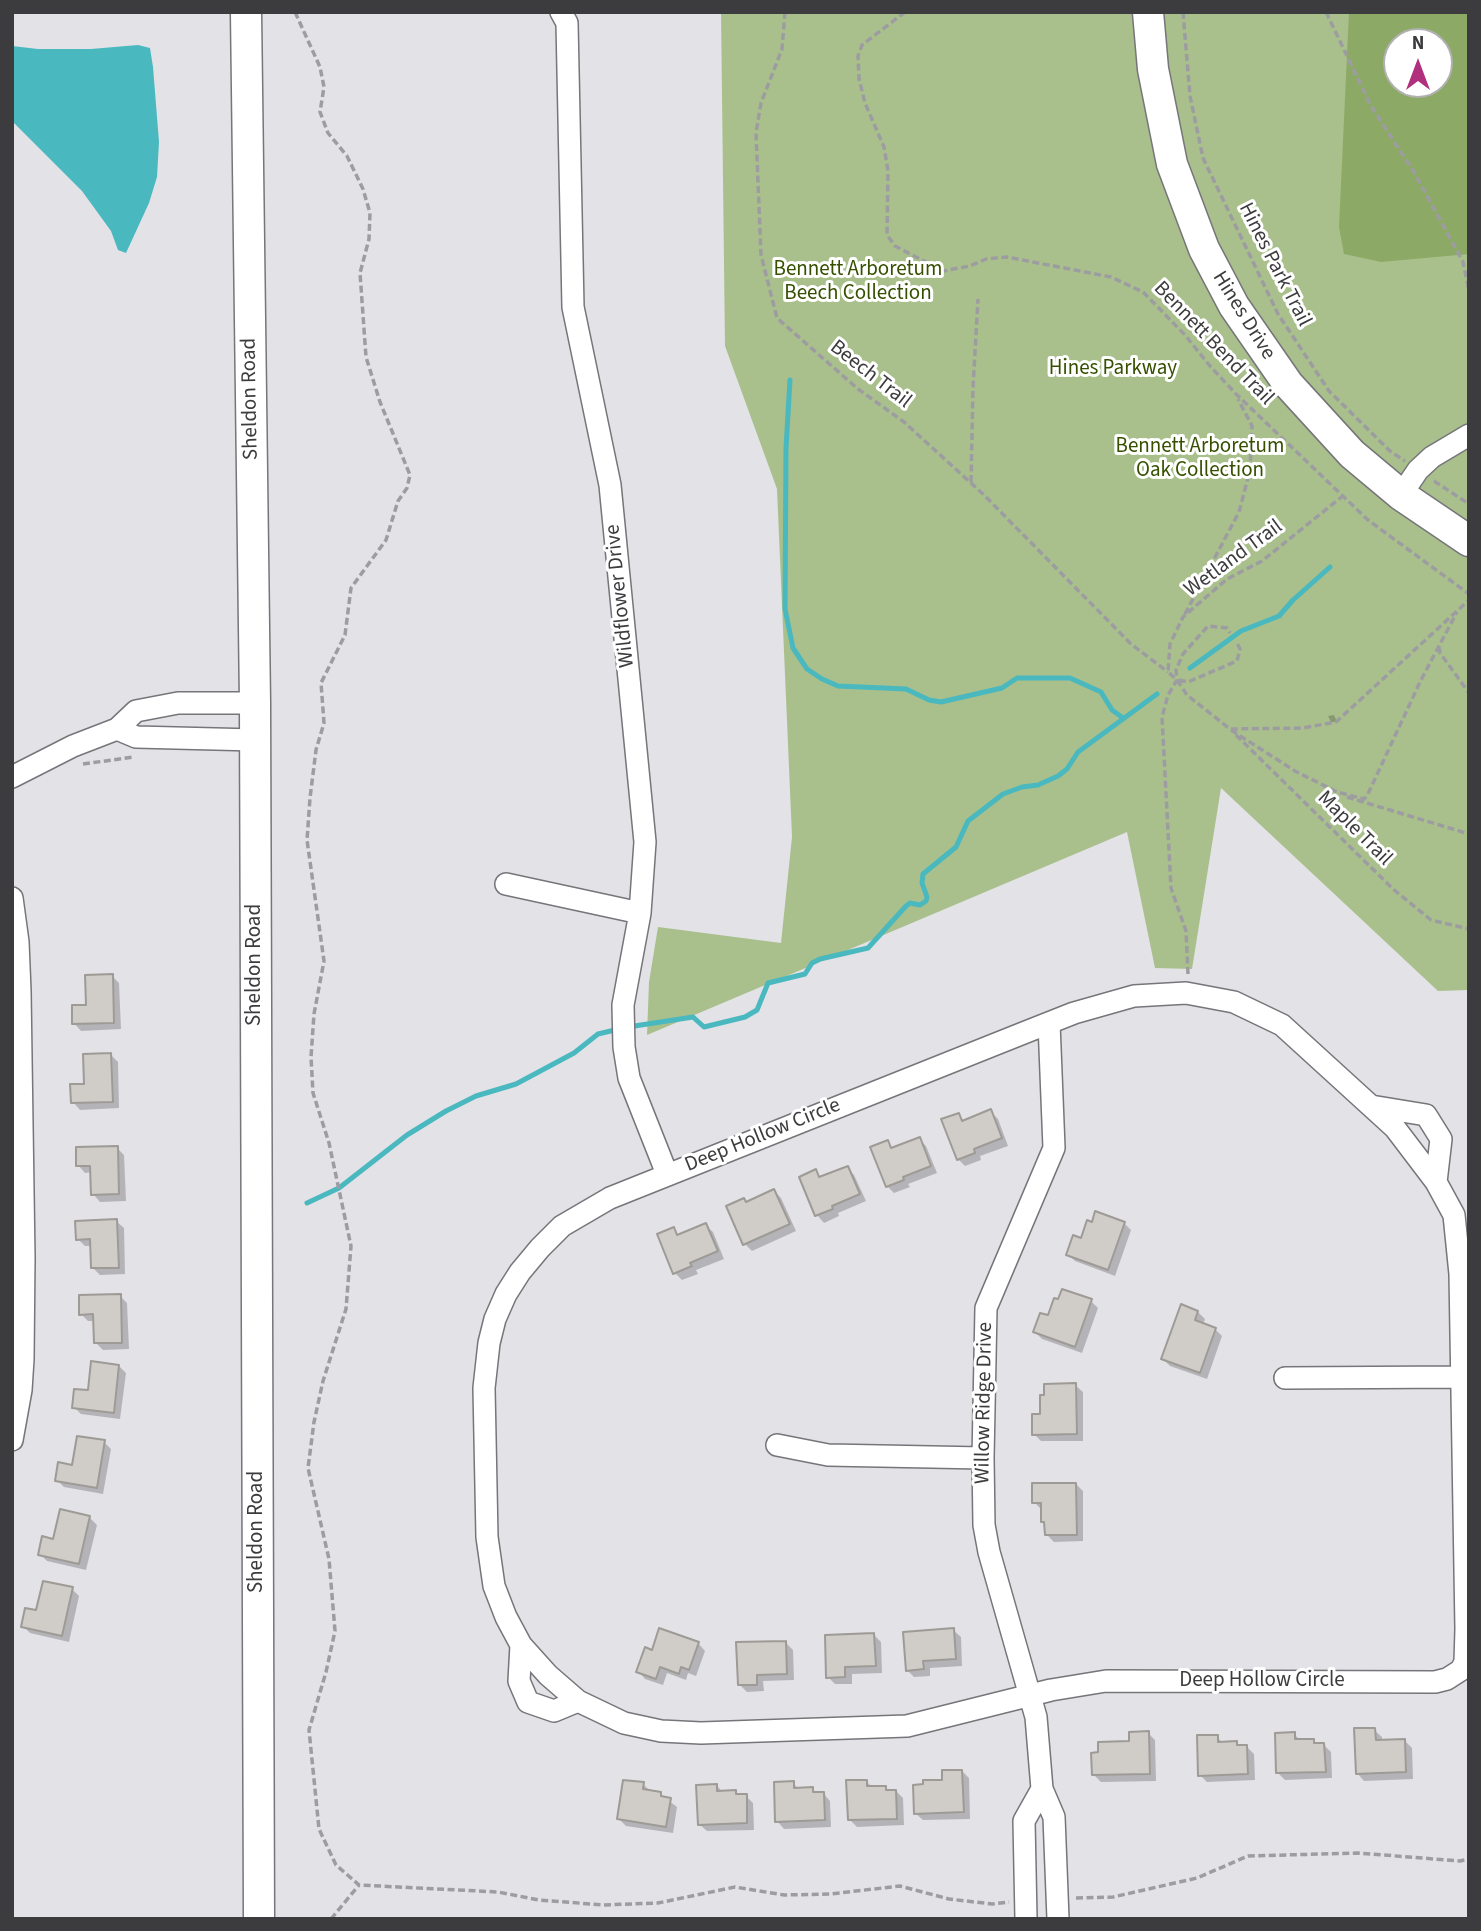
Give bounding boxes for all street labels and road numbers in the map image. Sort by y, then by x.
street label: Hines Park Trail [1232,199,1316,331]
street label: Hines Drive [1206,267,1280,365]
street label: Bennett Bend Trail [1148,277,1278,411]
street label: Beech Trail [824,335,916,415]
street label: Sheldon Road [237,338,265,460]
street label: Wetland Trail [1180,515,1288,603]
street label: Wildflower Drive [601,523,641,669]
street label: Maple Trail [1311,786,1397,872]
street label: Sheldon Road [242,904,268,1026]
street label: Deep Hollow Circle [682,1093,844,1179]
street label: Willow Ridge Drive [971,1322,999,1484]
street label: Sheldon Road [244,1471,270,1593]
street label: Deep Hollow Circle [1179,1668,1345,1694]

